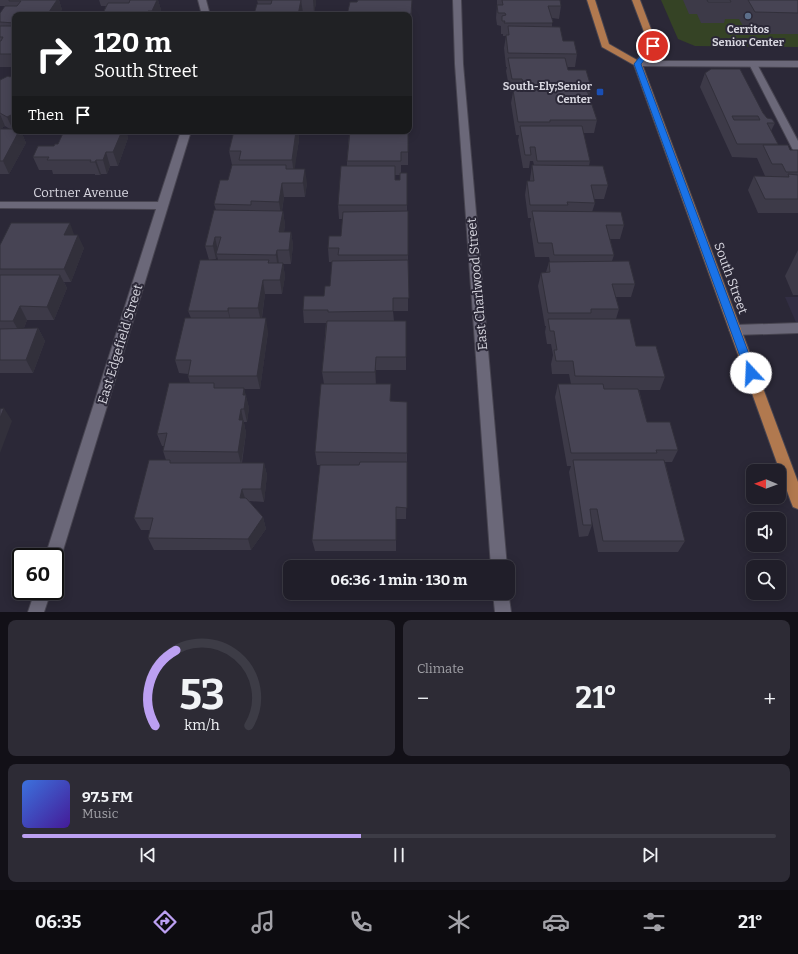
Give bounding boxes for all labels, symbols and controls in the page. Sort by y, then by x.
marker: Cerritos Senior Center [743,11,753,21]
place label: Cerritos Senior Center [712,23,785,49]
text: 120 m [94,26,171,59]
icon: right [28,28,80,80]
pin [636,29,670,63]
icon: arrive [642,35,664,57]
text: South Street [94,60,198,82]
place label: South-Ely;Senior Center [503,80,593,106]
marker: South-Ely;Senior Center [595,87,605,97]
icon: arrive [72,104,94,126]
text: Then [28,106,64,124]
street label: Cortner Avenue [33,185,129,200]
street label: East Charlwood Street [464,217,490,351]
street label: South Street [711,240,751,316]
street label: East Edgefield Street [95,282,145,406]
position arrow [730,352,772,394]
north arrow [746,464,786,504]
map controls [746,464,786,600]
button: sound [746,512,786,552]
speed limit sign: 60 [12,548,64,600]
button: search [746,560,786,600]
text: 06:36 · 1 min · 130 m [331,571,467,589]
text: Climate [417,661,464,676]
text: 53 [179,670,224,720]
text: 21° [575,680,617,716]
text: − [417,685,429,712]
text: + [763,685,776,712]
text: km/h [184,717,219,734]
text: 97.5 FM [82,788,133,806]
text: Music [82,806,118,821]
icon: previous [137,844,159,866]
icon: pause [388,844,410,866]
icon: next [639,844,661,866]
icon: directions [151,908,179,936]
icon: music [249,908,277,936]
icon: phone [347,908,375,936]
icon: climate [445,908,473,936]
icon: car [542,908,570,936]
icon: filters [640,908,668,936]
text: 06:35 [35,911,81,933]
text: 21° [738,911,763,933]

